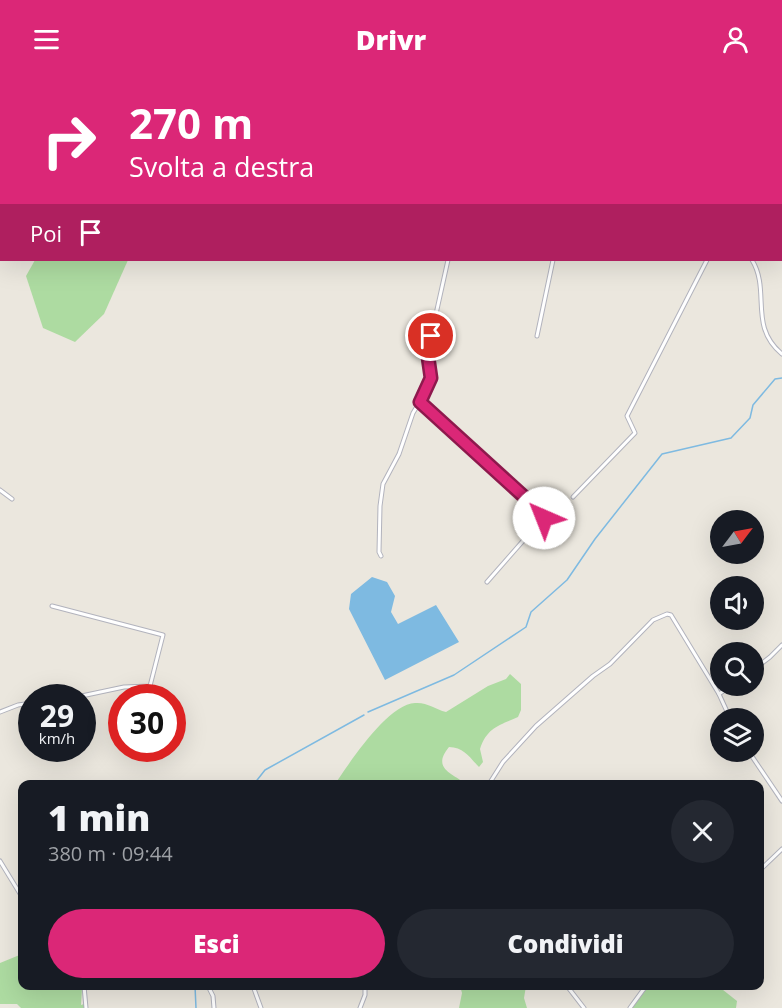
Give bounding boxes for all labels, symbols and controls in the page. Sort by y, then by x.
text: Drivr [356,21,426,58]
icon: menu [30,23,63,56]
icon: person [719,23,752,56]
text: 270 m [129,94,253,151]
icon: right [30,102,108,180]
text: Svolta a destra [129,148,314,185]
icon: arrive [74,216,107,249]
text: Poi [30,218,62,248]
pin [405,310,456,361]
icon: arrive [414,319,447,352]
position arrow [512,486,576,550]
north arrow [710,510,764,564]
map controls [710,510,764,762]
button: sound [710,576,764,630]
button: search [710,642,764,696]
speed limit sign: 30 [108,684,186,762]
text: 29 [40,695,74,736]
button: layers [710,708,764,762]
text: km/h [39,728,75,748]
text: 1 min [48,793,150,842]
button: close [671,800,734,863]
text: 380 m · 09:44 [48,840,173,867]
button: Esci [48,909,385,978]
button: Condividi [397,909,734,978]

